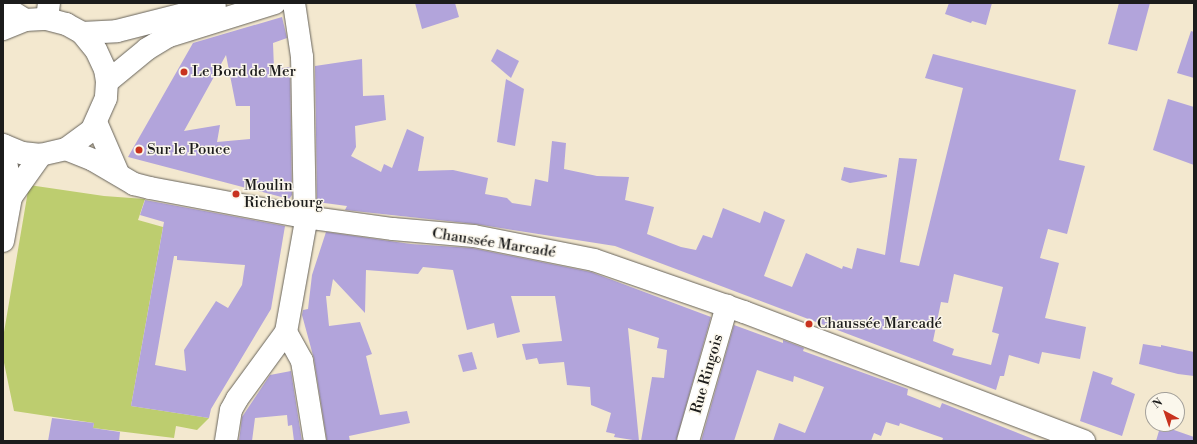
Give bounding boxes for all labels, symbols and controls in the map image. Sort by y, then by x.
place label: Le Bord de Mer [192,63,296,81]
marker: Le Bord de Mer [179,67,189,77]
place label: Sur le Pouce [147,141,230,159]
marker: Sur le Pouce [134,145,144,155]
place label: Moulin Richebourg [244,176,323,211]
marker: Moulin Richebourg [231,189,241,199]
street label: Chaussée Marcadé [431,224,557,262]
place label: Chaussée Marcadé [817,315,942,333]
marker: Chaussée Marcadé [804,319,814,329]
street label: Rue Ringois [687,332,727,416]
north arrow [1145,392,1185,432]
text: N [1150,395,1166,412]

